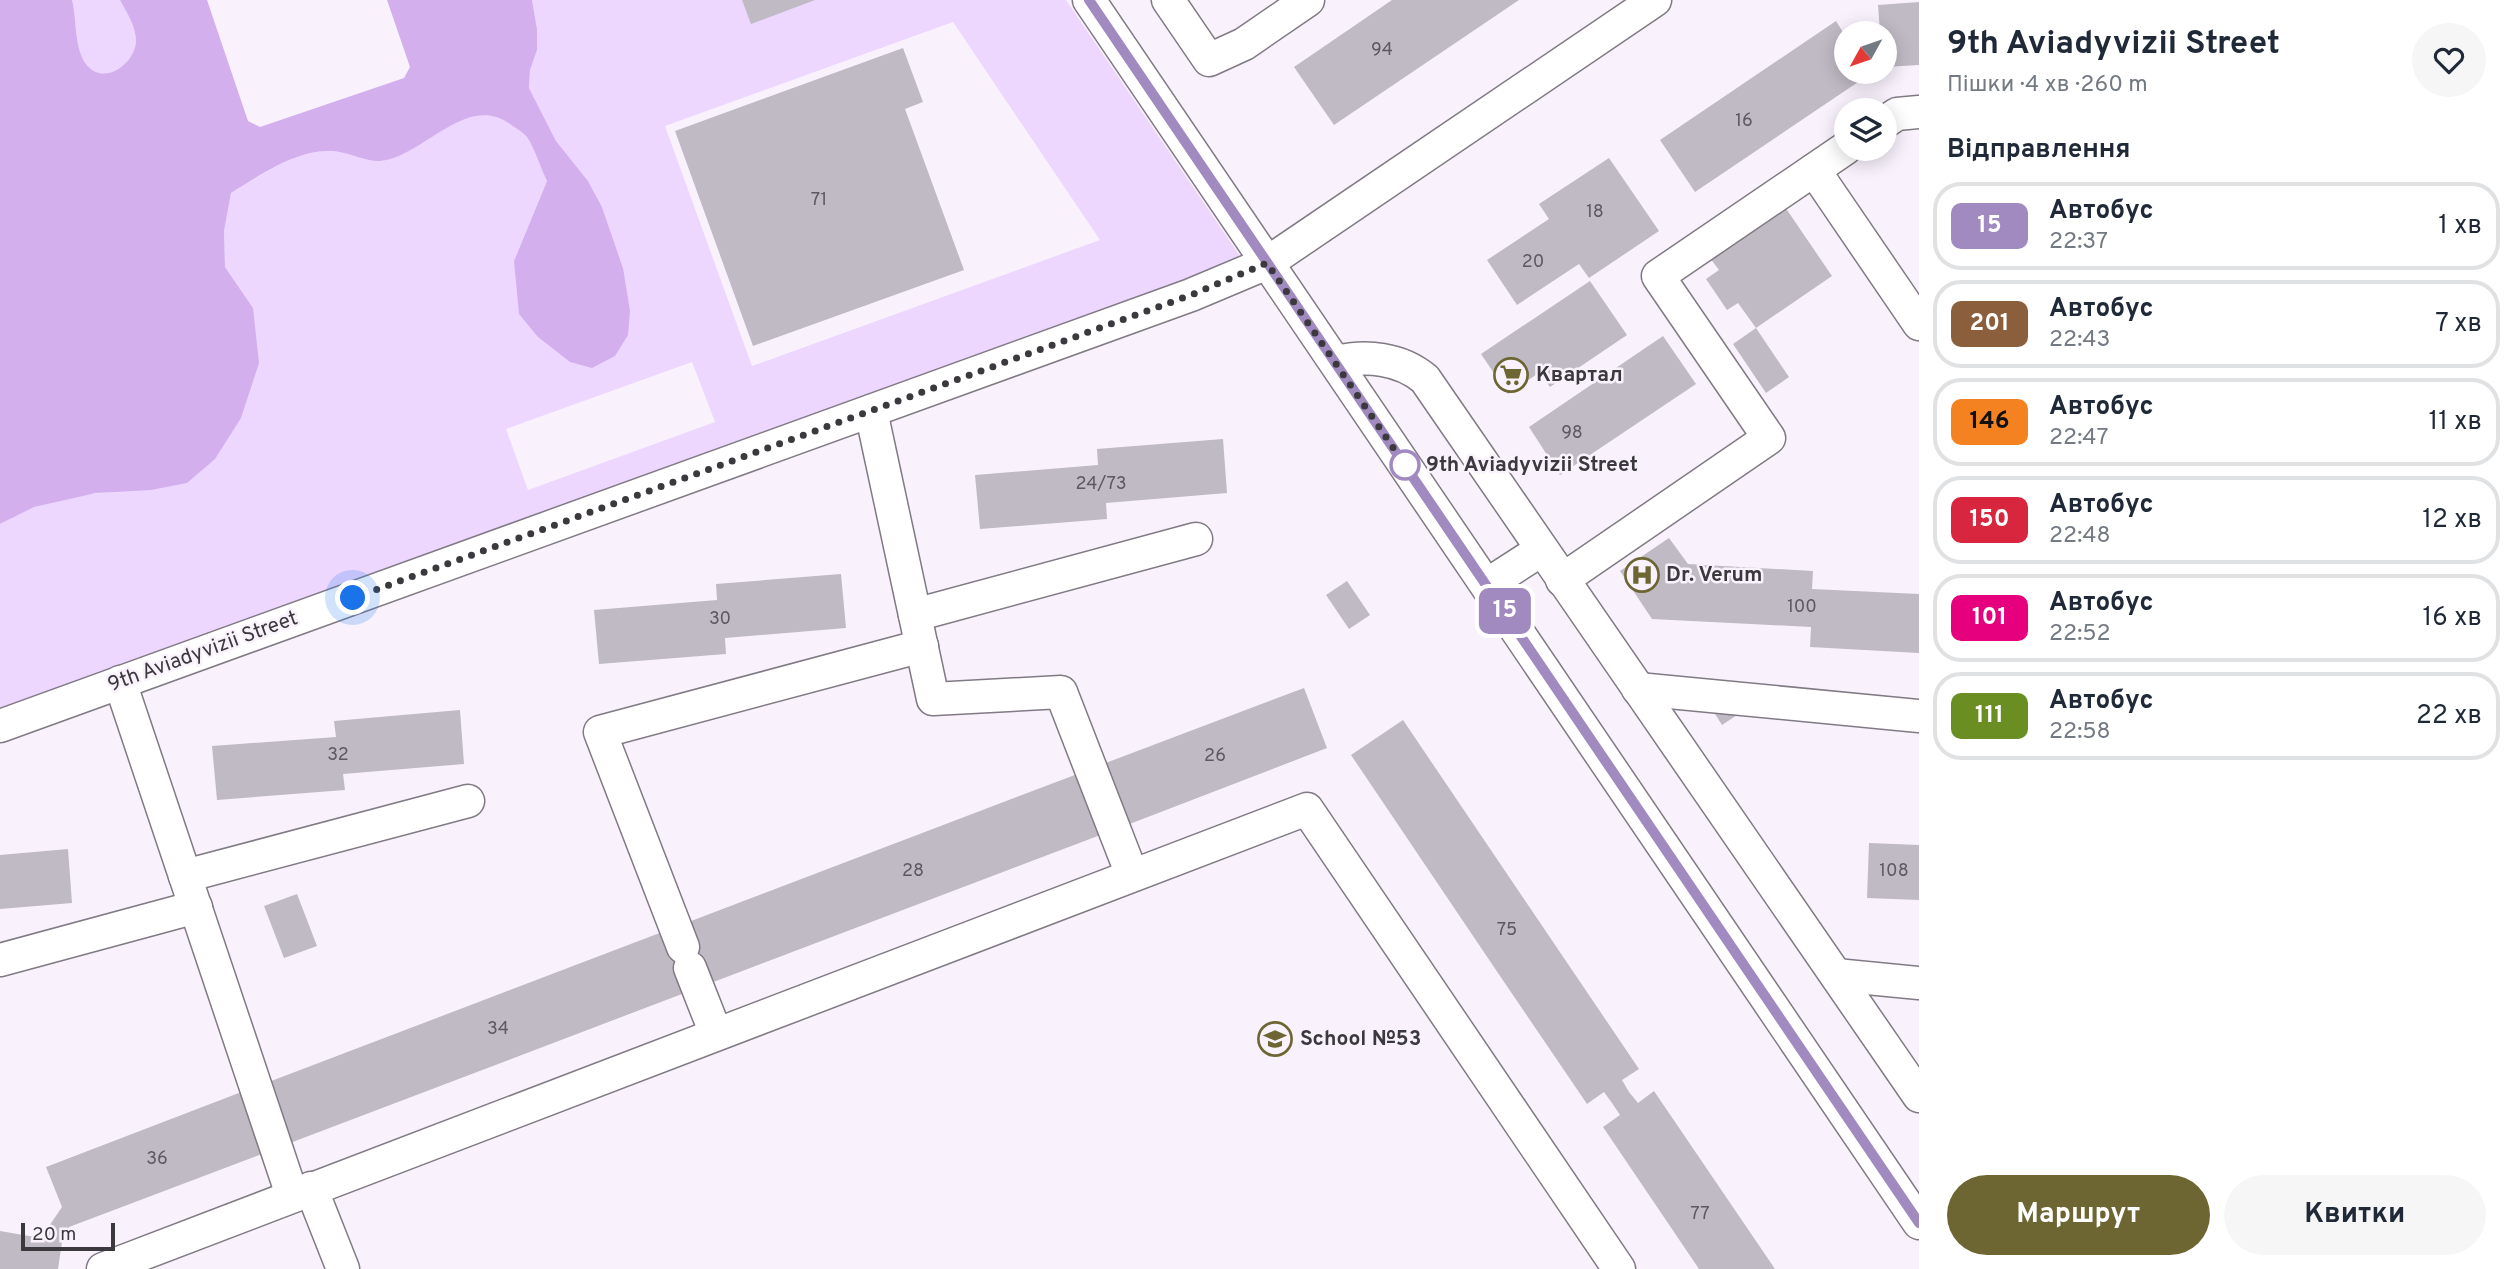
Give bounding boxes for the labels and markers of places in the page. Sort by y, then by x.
supermarket icon: Квартал [1492,356,1530,394]
place label: Квартал [1536,362,1623,389]
marker: 9th Aviadyvizii Street [1390,450,1420,480]
place label: 9th Aviadyvizii Street [1426,452,1638,479]
hospital icon: Dr. Verum [1623,556,1661,594]
place label: Dr. Verum [1666,562,1762,589]
school or university icon: School №53 [1256,1020,1294,1058]
place label: School №53 [1300,1026,1421,1053]

